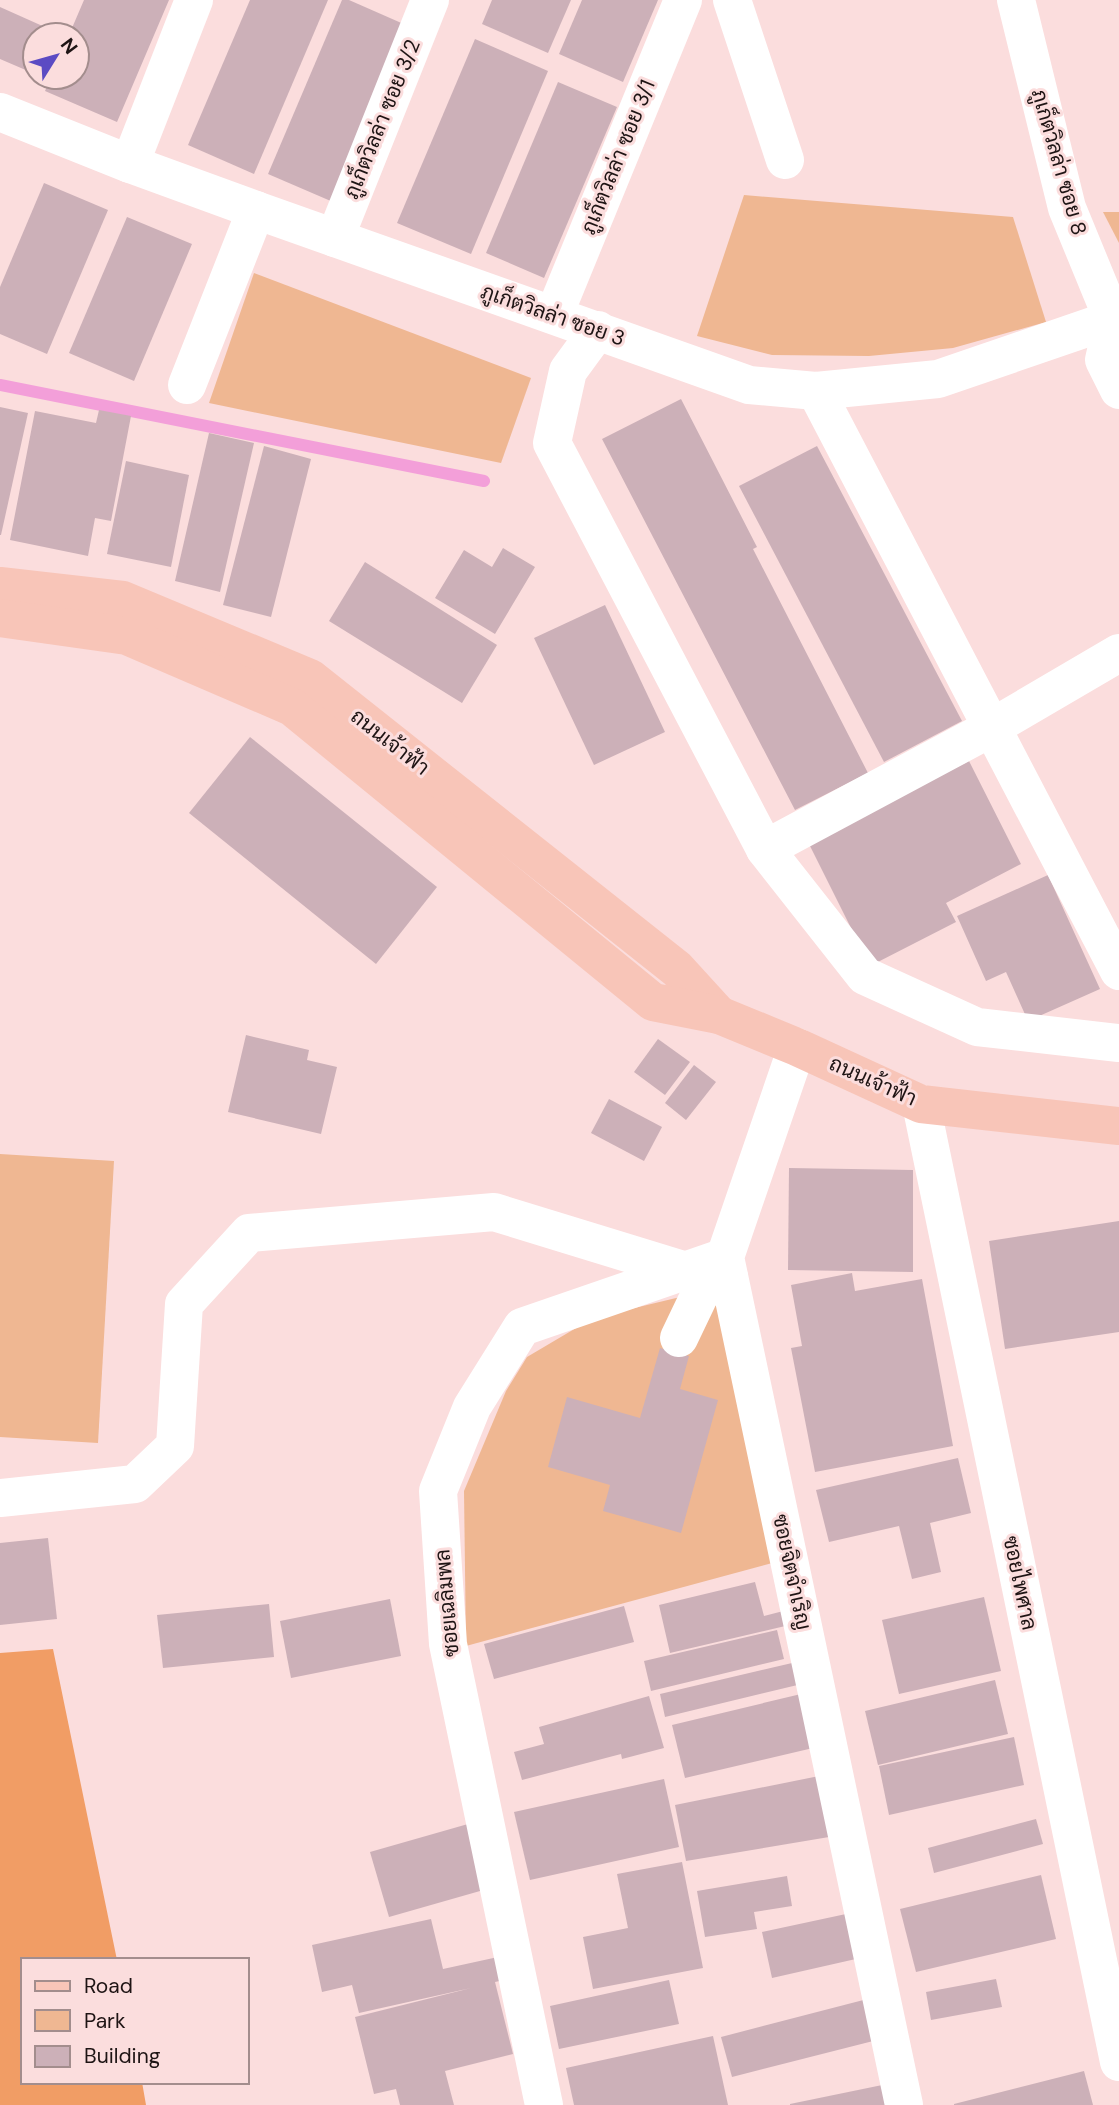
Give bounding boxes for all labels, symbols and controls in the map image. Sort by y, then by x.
north arrow [21,21,91,91]
text: N [55,33,83,59]
street label: ภูเก็ตวิลล่า ซอย 3/2 [336,35,428,203]
street label: ภูเก็ตวิลล่า ซอย 3/1 [573,75,663,239]
street label: ภูเก็ตวิลล่า ซอย 8 [1024,85,1094,239]
street label: ภูเก็ตวิลล่า ซอย 3 [477,276,629,354]
street label: ถนนเจ้าฟ้า [345,702,435,782]
street label: ถนนเจ้าฟ้า [825,1049,921,1113]
street label: ซอยจิตจำเริญ [766,1512,818,1632]
street label: ซอยไพศาล [996,1533,1044,1633]
street label: ซอยเฉลิมพล [428,1548,466,1658]
legend [21,1958,248,2084]
text: Road [84,1972,133,2000]
text: Park [84,2007,126,2035]
text: Building [84,2042,161,2070]

